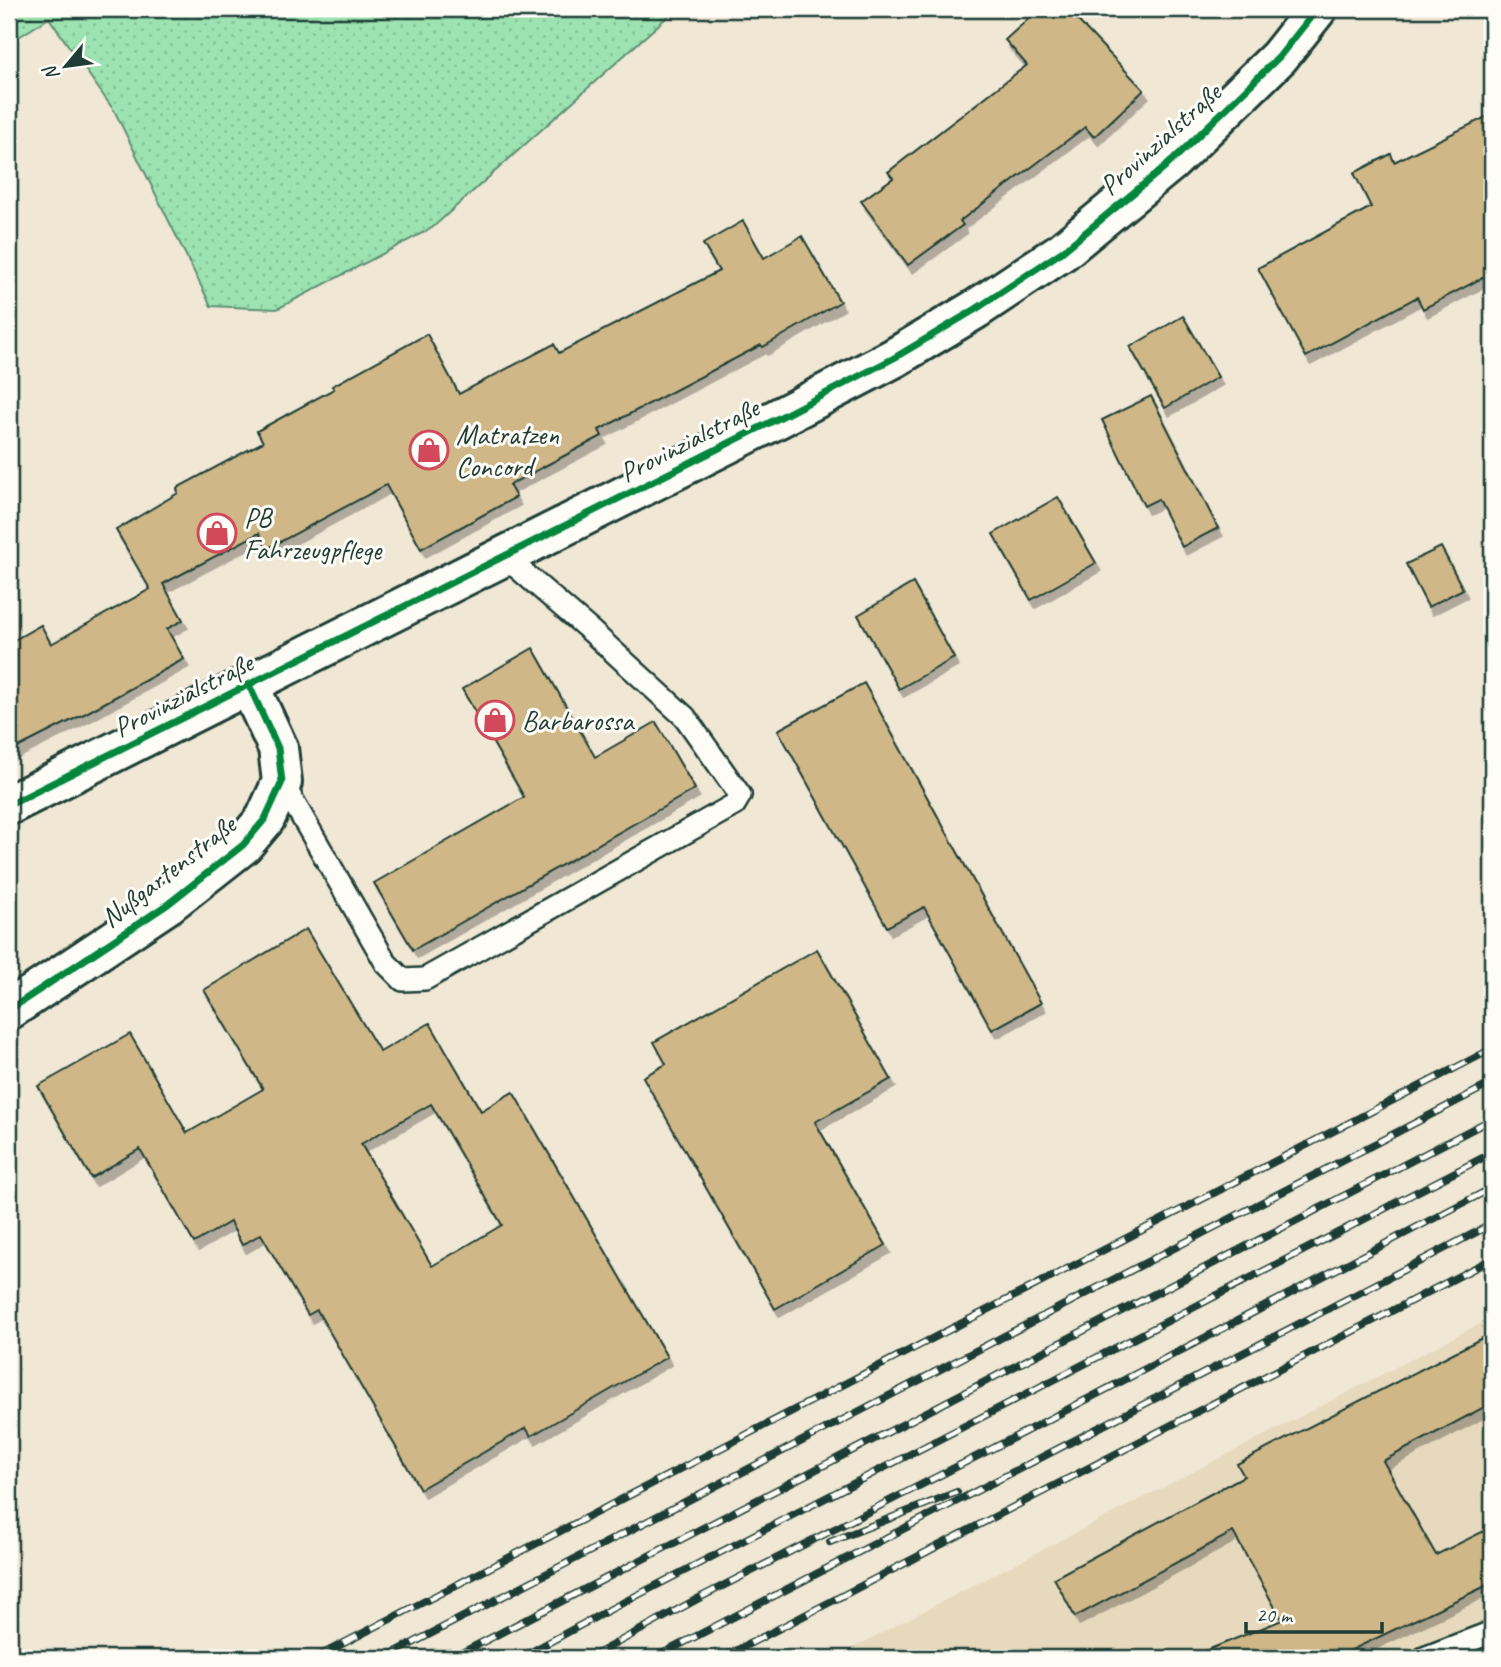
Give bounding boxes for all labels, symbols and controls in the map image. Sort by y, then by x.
north arrow [32,32,102,102]
text: N [37,60,65,85]
street label: Provinzialstraße [1092,74,1229,203]
street label: Provinzialstraße [614,389,766,490]
place label: Matratzen Concord [456,417,559,484]
shop icon: Matratzen Concord [408,429,450,471]
place label: PB Fahrzeugpflege [244,500,383,567]
shop icon: PB Fahrzeugpflege [196,512,238,554]
street label: Provinzialstraße [108,644,260,745]
shop icon: Barbarossa [474,699,516,741]
place label: Barbarossa [522,703,635,738]
street label: Nußgartenstraße [93,806,244,935]
scale bar [1246,1590,1382,1634]
text: 20 m [1256,1602,1294,1628]

